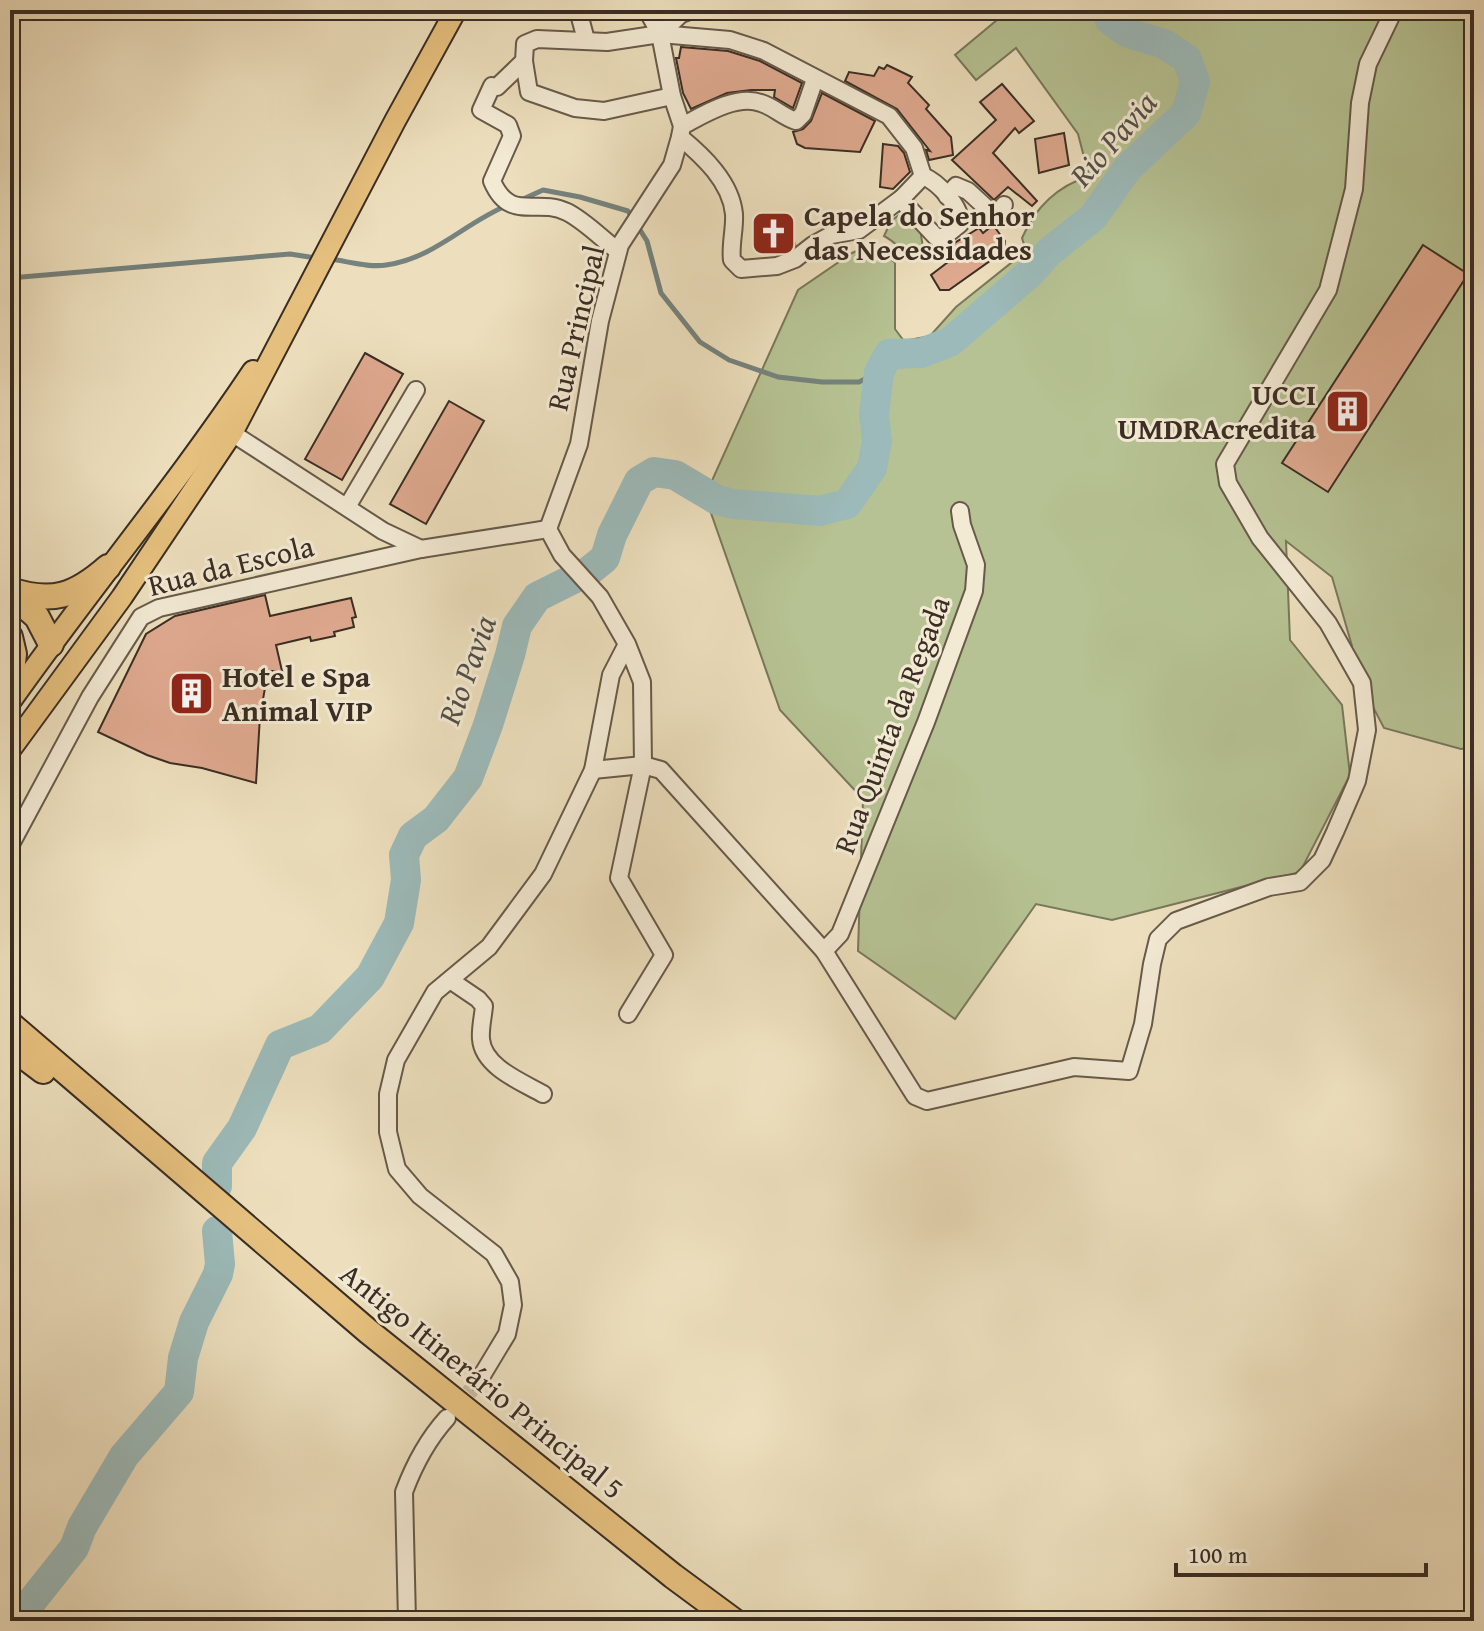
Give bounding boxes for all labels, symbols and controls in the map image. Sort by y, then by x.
water label: Rio Pavia [1057,80,1168,197]
place label: Capela do Senhor das Necessidades [804,193,1035,271]
church icon: Capela do Senhor das Necessidades [749,209,797,257]
street label: Rua Principal [535,241,615,415]
place label: UCCI UMDRAcredita [1118,372,1317,450]
building icon: UCCI UMDRAcredita [1323,388,1371,436]
street label: Rua da Escola [143,523,318,607]
street label: Rua Quinta da Regada [822,589,960,860]
water label: Rio Pavia [425,608,508,732]
place label: Hotel e Spa Animal VIP [222,654,373,732]
building icon: Hotel e Spa Animal VIP [167,670,215,718]
street label: Antigo Itinerário Principal 5 [331,1252,634,1509]
scale bar [1176,1527,1426,1577]
text: 100 m [1188,1537,1248,1572]

